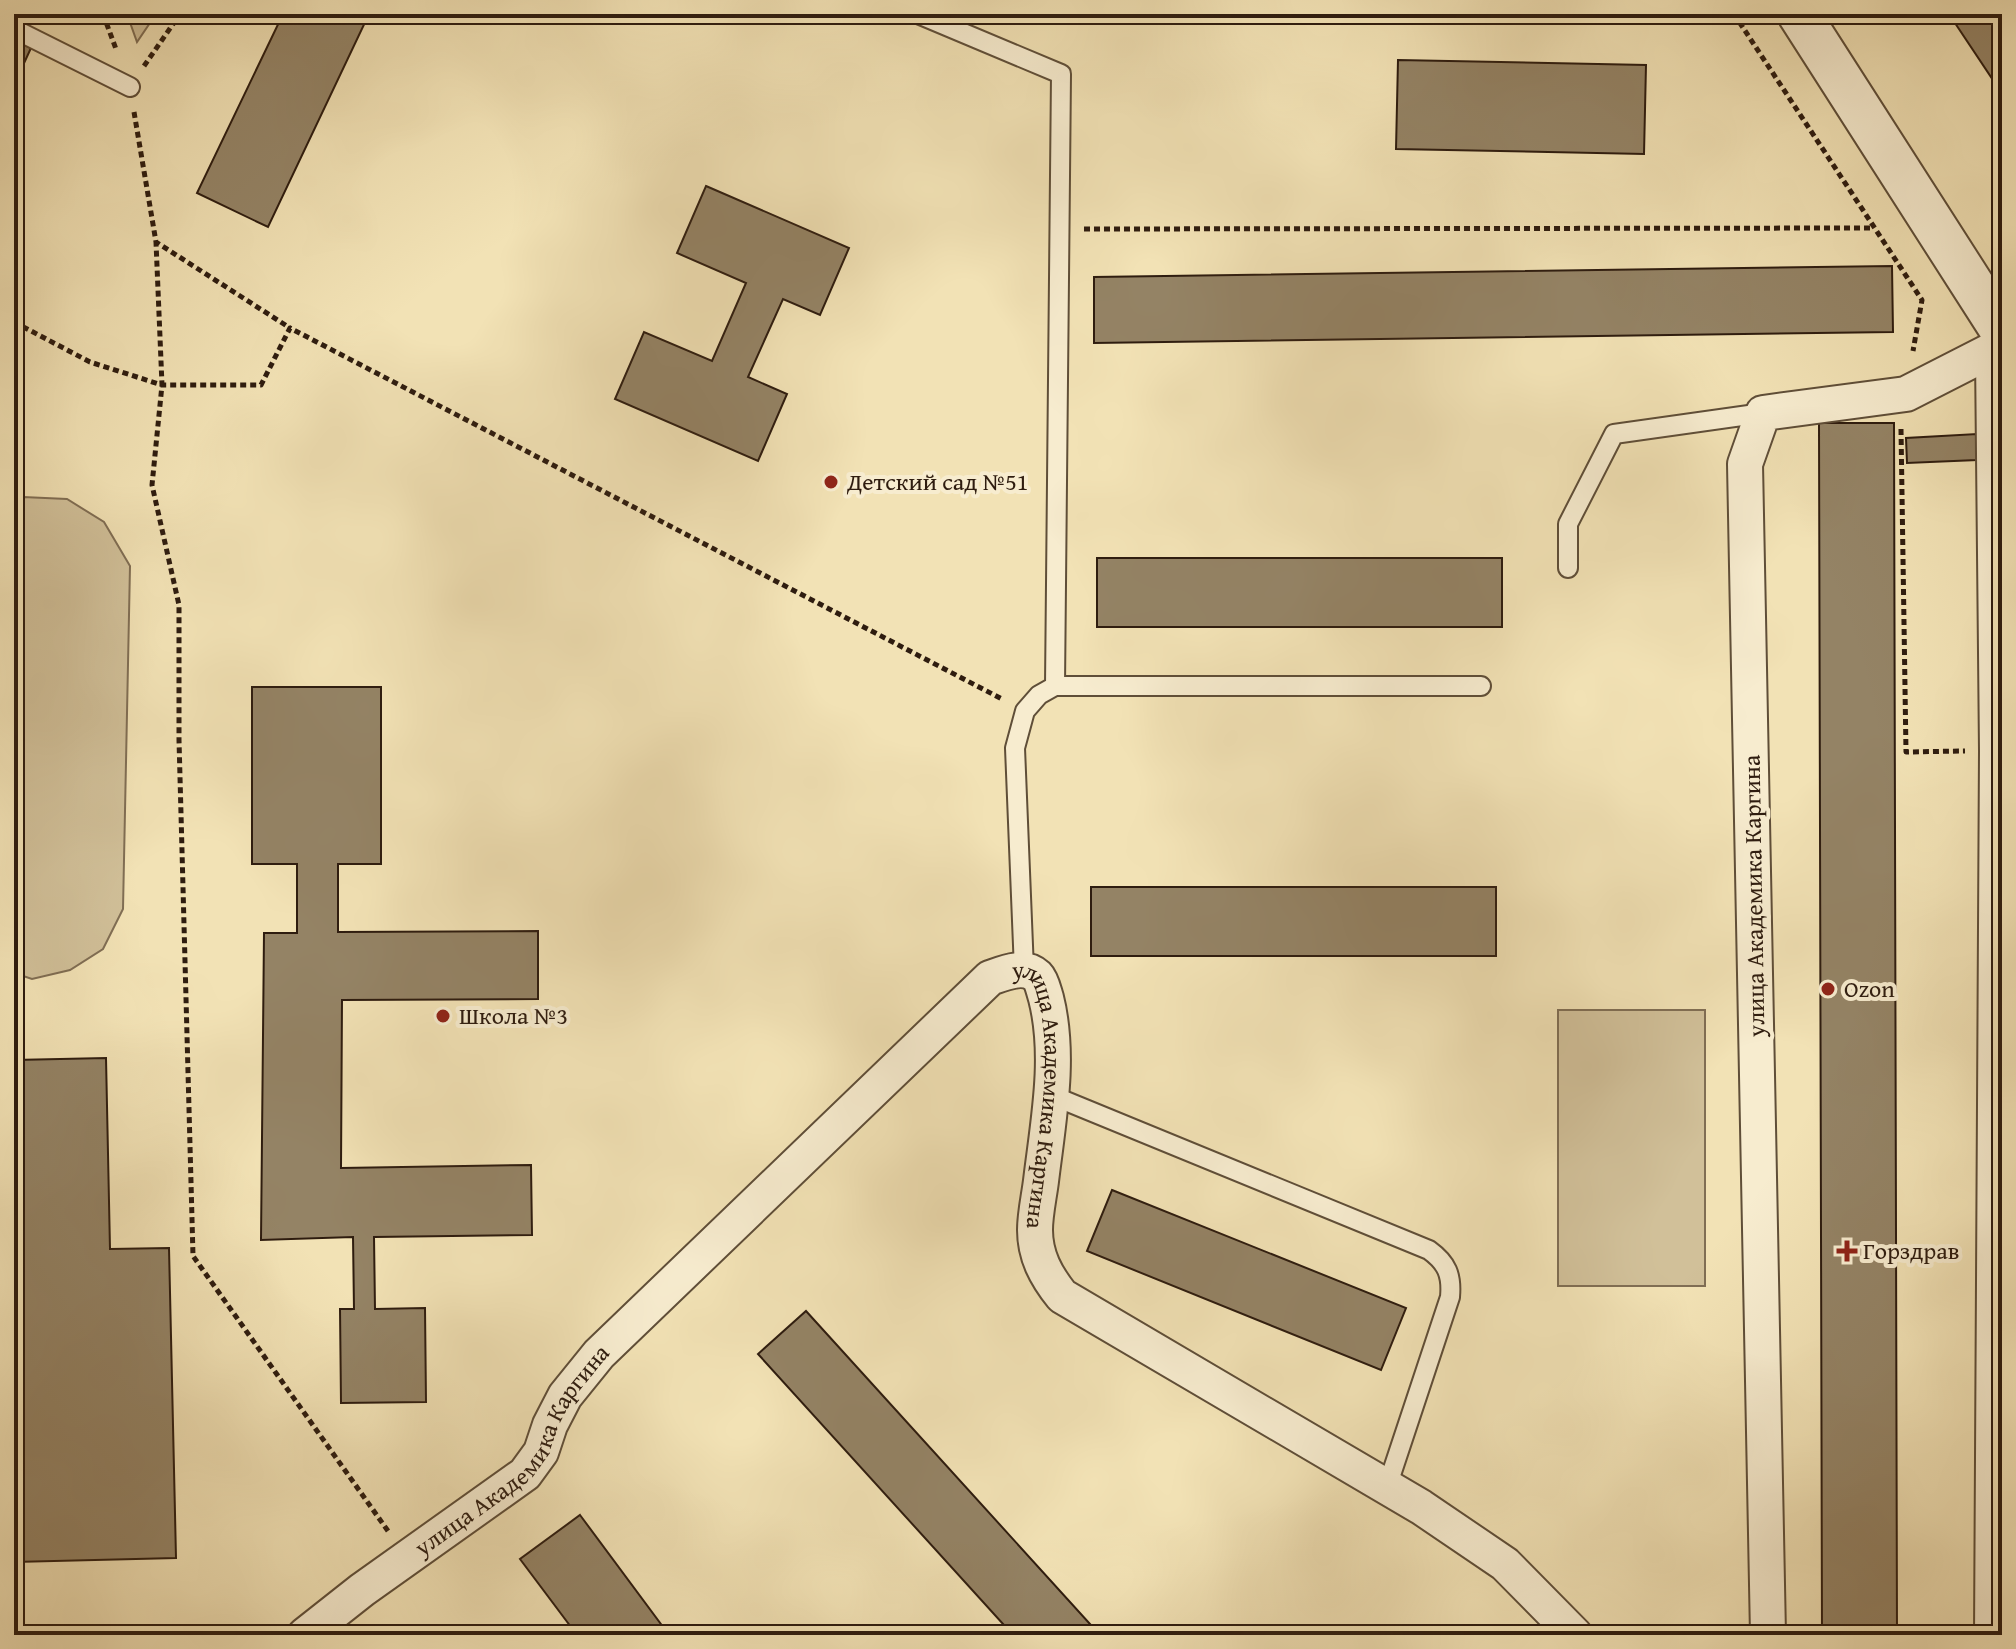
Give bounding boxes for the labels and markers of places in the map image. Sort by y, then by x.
place label: Детский сад №51 [846,464,1028,499]
marker: Детский сад №51 [822,473,840,491]
place label: Ozon [1844,971,1895,1006]
marker: Ozon [1819,980,1837,998]
place label: Школа №3 [459,998,568,1033]
marker: Школа №3 [434,1007,452,1025]
place label: Горздрав [1863,1233,1959,1268]
marker: Горздрав [1838,1242,1856,1260]

